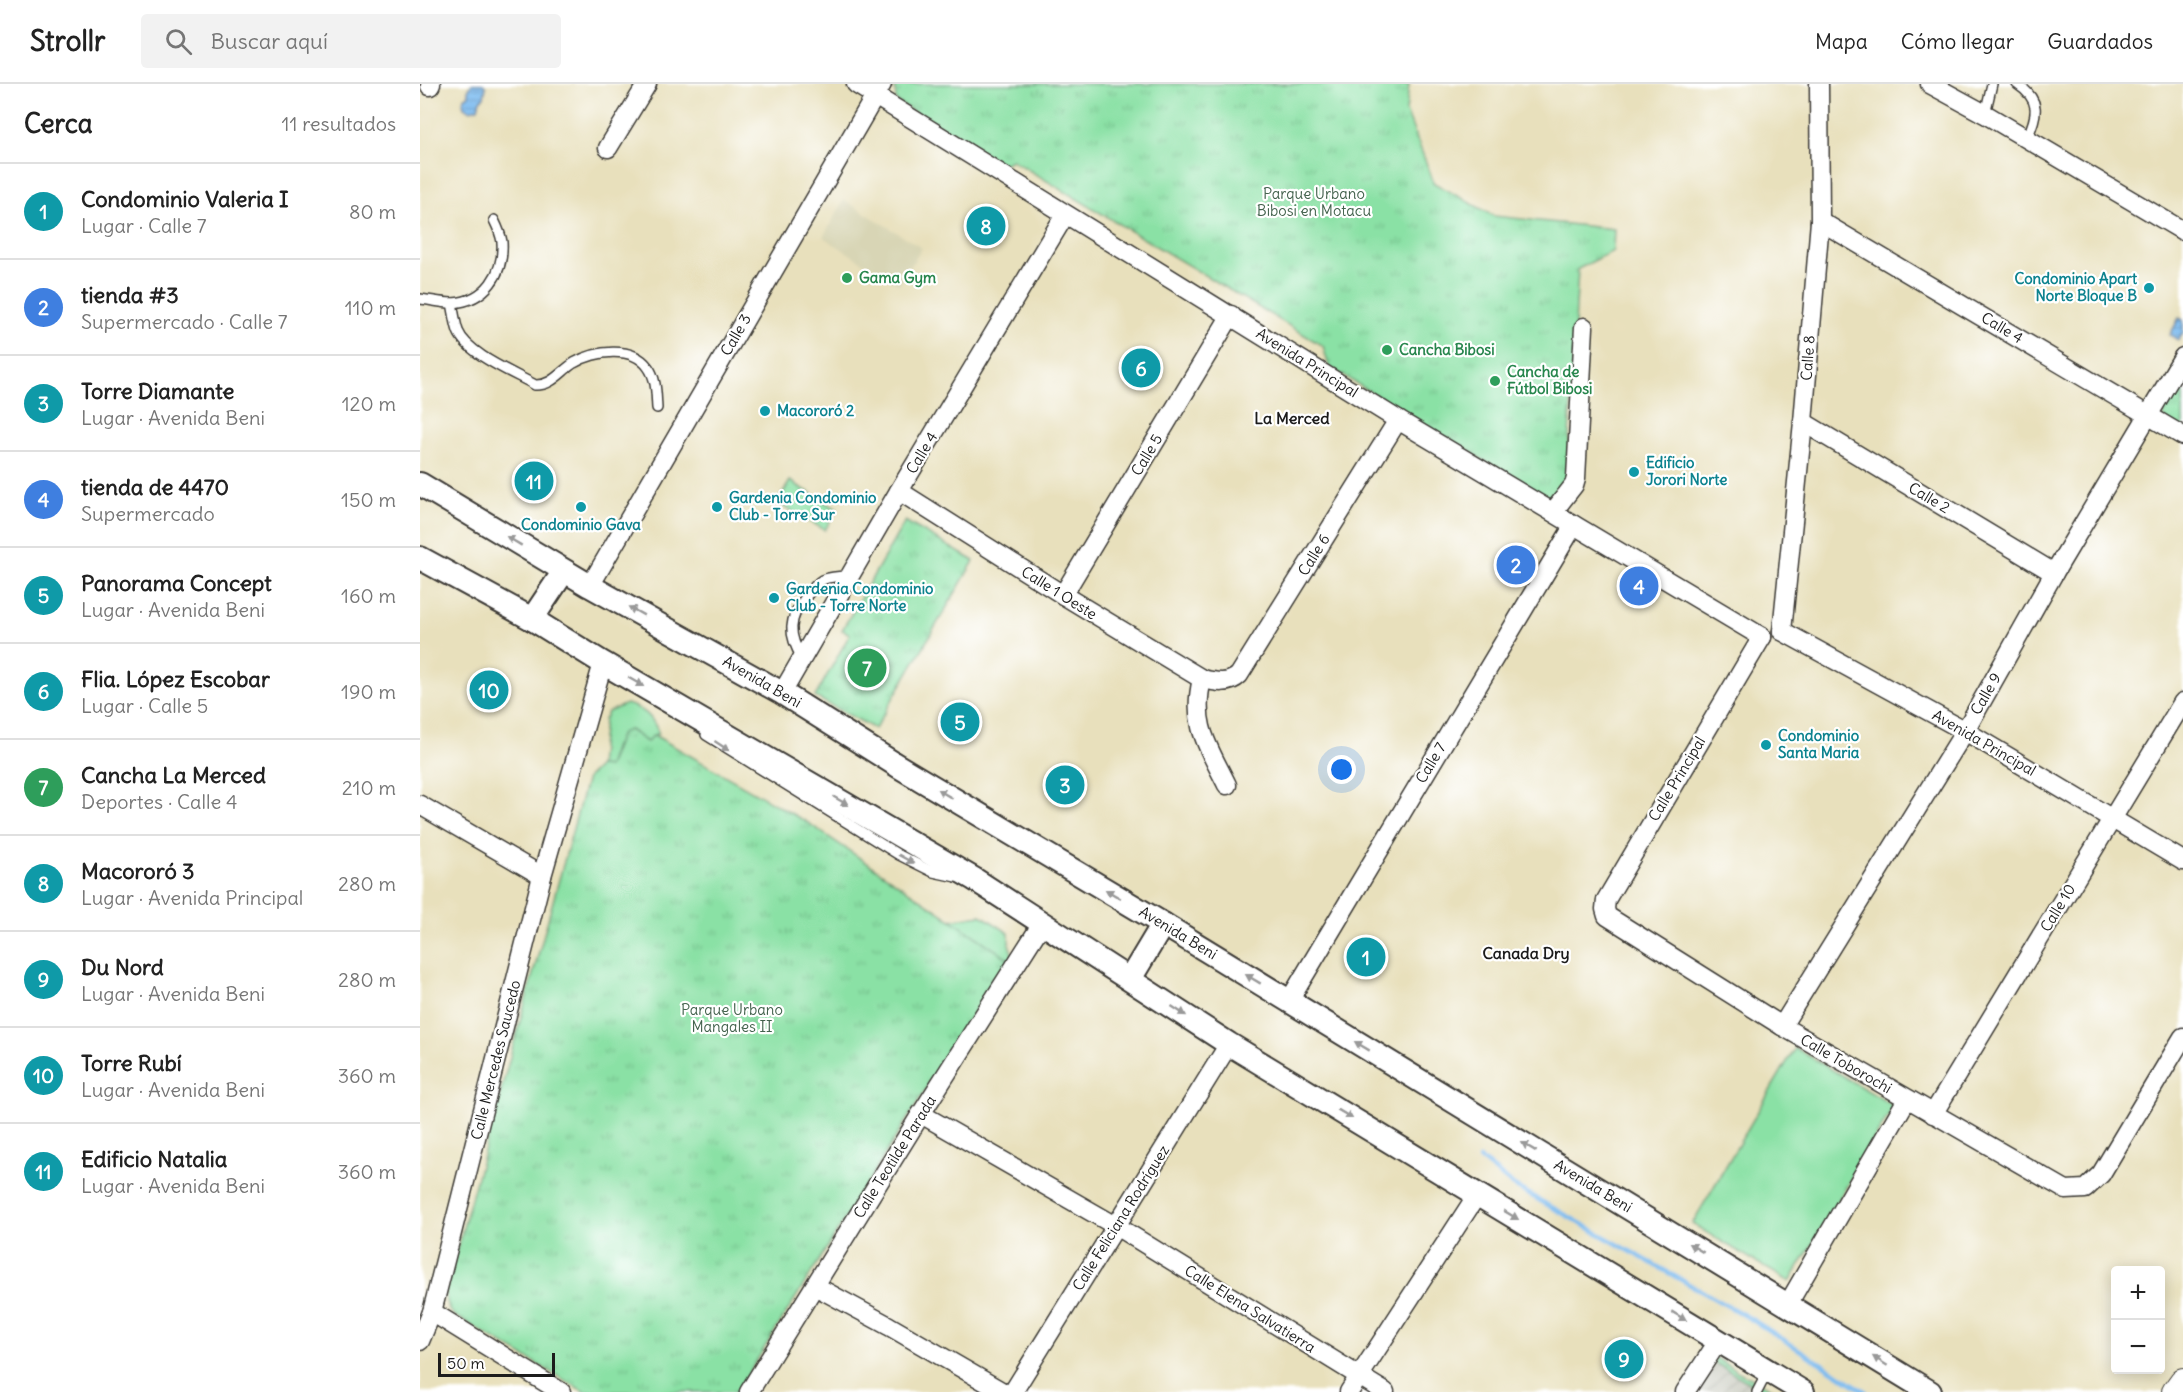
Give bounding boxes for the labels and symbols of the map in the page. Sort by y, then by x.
park label: Parque Urbano Bibosi en Motacu [1257,184,1371,220]
pin: 8 [966,204,1006,248]
place label: Gama Gym [859,268,936,288]
place label: Condominio Apart Norte Bloque B [2014,269,2138,306]
marker: Gama Gym [840,271,854,285]
marker: Condominio Apart Norte Bloque B [2142,281,2156,295]
street label: Calle 4 [1978,308,2027,348]
street label: Calle 3 [716,310,755,359]
street label: Avenida Principal [1253,324,1362,402]
street label: Calle 8 [1796,335,1819,381]
place label: Cancha Bibosi [1399,340,1495,359]
marker: Cancha Bibosi [1380,343,1394,357]
pin: 6 [1122,346,1160,390]
place label: Cancha de Fútbol Bibosi [1507,362,1592,398]
marker: Cancha de Fútbol Bibosi [1488,374,1502,388]
place label: Macororó 2 [777,401,854,420]
marker: Macororó 2 [758,404,772,418]
district label: La Merced [1254,408,1330,428]
street label: Calle 4 [902,428,942,477]
street label: Calle 5 [1127,430,1166,479]
place label: Edificio Jorori Norte [1646,453,1727,489]
pin: 11 [514,458,554,504]
marker: Edificio Jorori Norte [1627,465,1641,479]
street label: Calle 2 [1905,478,1953,517]
place label: Gardenia Condominio Club - Torre Sur [729,488,877,524]
marker: Condominio Gava [574,500,588,514]
marker: Gardenia Condominio Club - Torre Sur [710,500,724,514]
place label: Condominio Gava [521,515,641,534]
street label: Calle 6 [1294,530,1334,579]
one-way arrow [506,535,522,546]
pin: 2 [1496,542,1536,588]
street label: Calle 1 Oeste [1018,562,1101,623]
pin: 4 [1620,564,1658,608]
place label: Gardenia Condominio Club - Torre Norte [786,579,934,615]
marker: Gardenia Condominio Club - Torre Norte [767,591,781,605]
one-way arrow [627,606,644,616]
pin: 7 [848,646,886,690]
street label: Avenida Beni [719,651,805,712]
pin: 10 [470,668,508,712]
street label: Calle 9 [1966,669,2005,718]
one-way arrow [628,677,645,687]
pin: 5 [940,700,980,744]
street label: Avenida Principal [1929,705,2039,780]
place label: Condominio Santa Maria [1778,726,1860,762]
street label: Calle Principal [1644,733,1709,824]
marker: Condominio Santa Maria [1759,738,1773,752]
street label: Calle 7 [1411,739,1450,787]
one-way arrow [714,740,730,752]
your location [1327,755,1356,784]
pin: 3 [1046,762,1084,808]
one-way arrow [937,789,953,800]
one-way arrow [833,795,849,806]
one-way arrow [898,854,914,865]
street label: Calle 10 [2036,880,2079,935]
one-way arrow [1105,889,1121,900]
street label: Avenida Beni [1136,902,1221,963]
pin: 1 [1346,934,1386,980]
district label: Canada Dry [1482,943,1570,964]
one-way arrow [1245,974,1261,985]
street label: Calle Mercedes Saucedo [466,978,525,1142]
park label: Parque Urbano Mangales II [681,1000,783,1036]
one-way arrow [1171,1005,1187,1017]
street label: Calle Toborochi [1797,1030,1896,1097]
one-way arrow [1353,1041,1370,1051]
street label: Calle Teotilde Parada [849,1091,940,1222]
one-way arrow [1337,1108,1353,1119]
street label: Calle Feliciana Rodríguez [1068,1141,1173,1294]
one-way arrow [1521,1142,1537,1153]
street label: Avenida Beni [1551,1155,1636,1216]
one-way arrow [1503,1210,1519,1221]
one-way arrow [1688,1243,1704,1254]
street label: Calle Elena Salvatierra [1181,1261,1320,1357]
one-way arrow [1671,1310,1687,1321]
pin: 9 [1604,1336,1644,1382]
scale bar [438,1350,555,1378]
one-way arrow [1872,1356,1888,1367]

